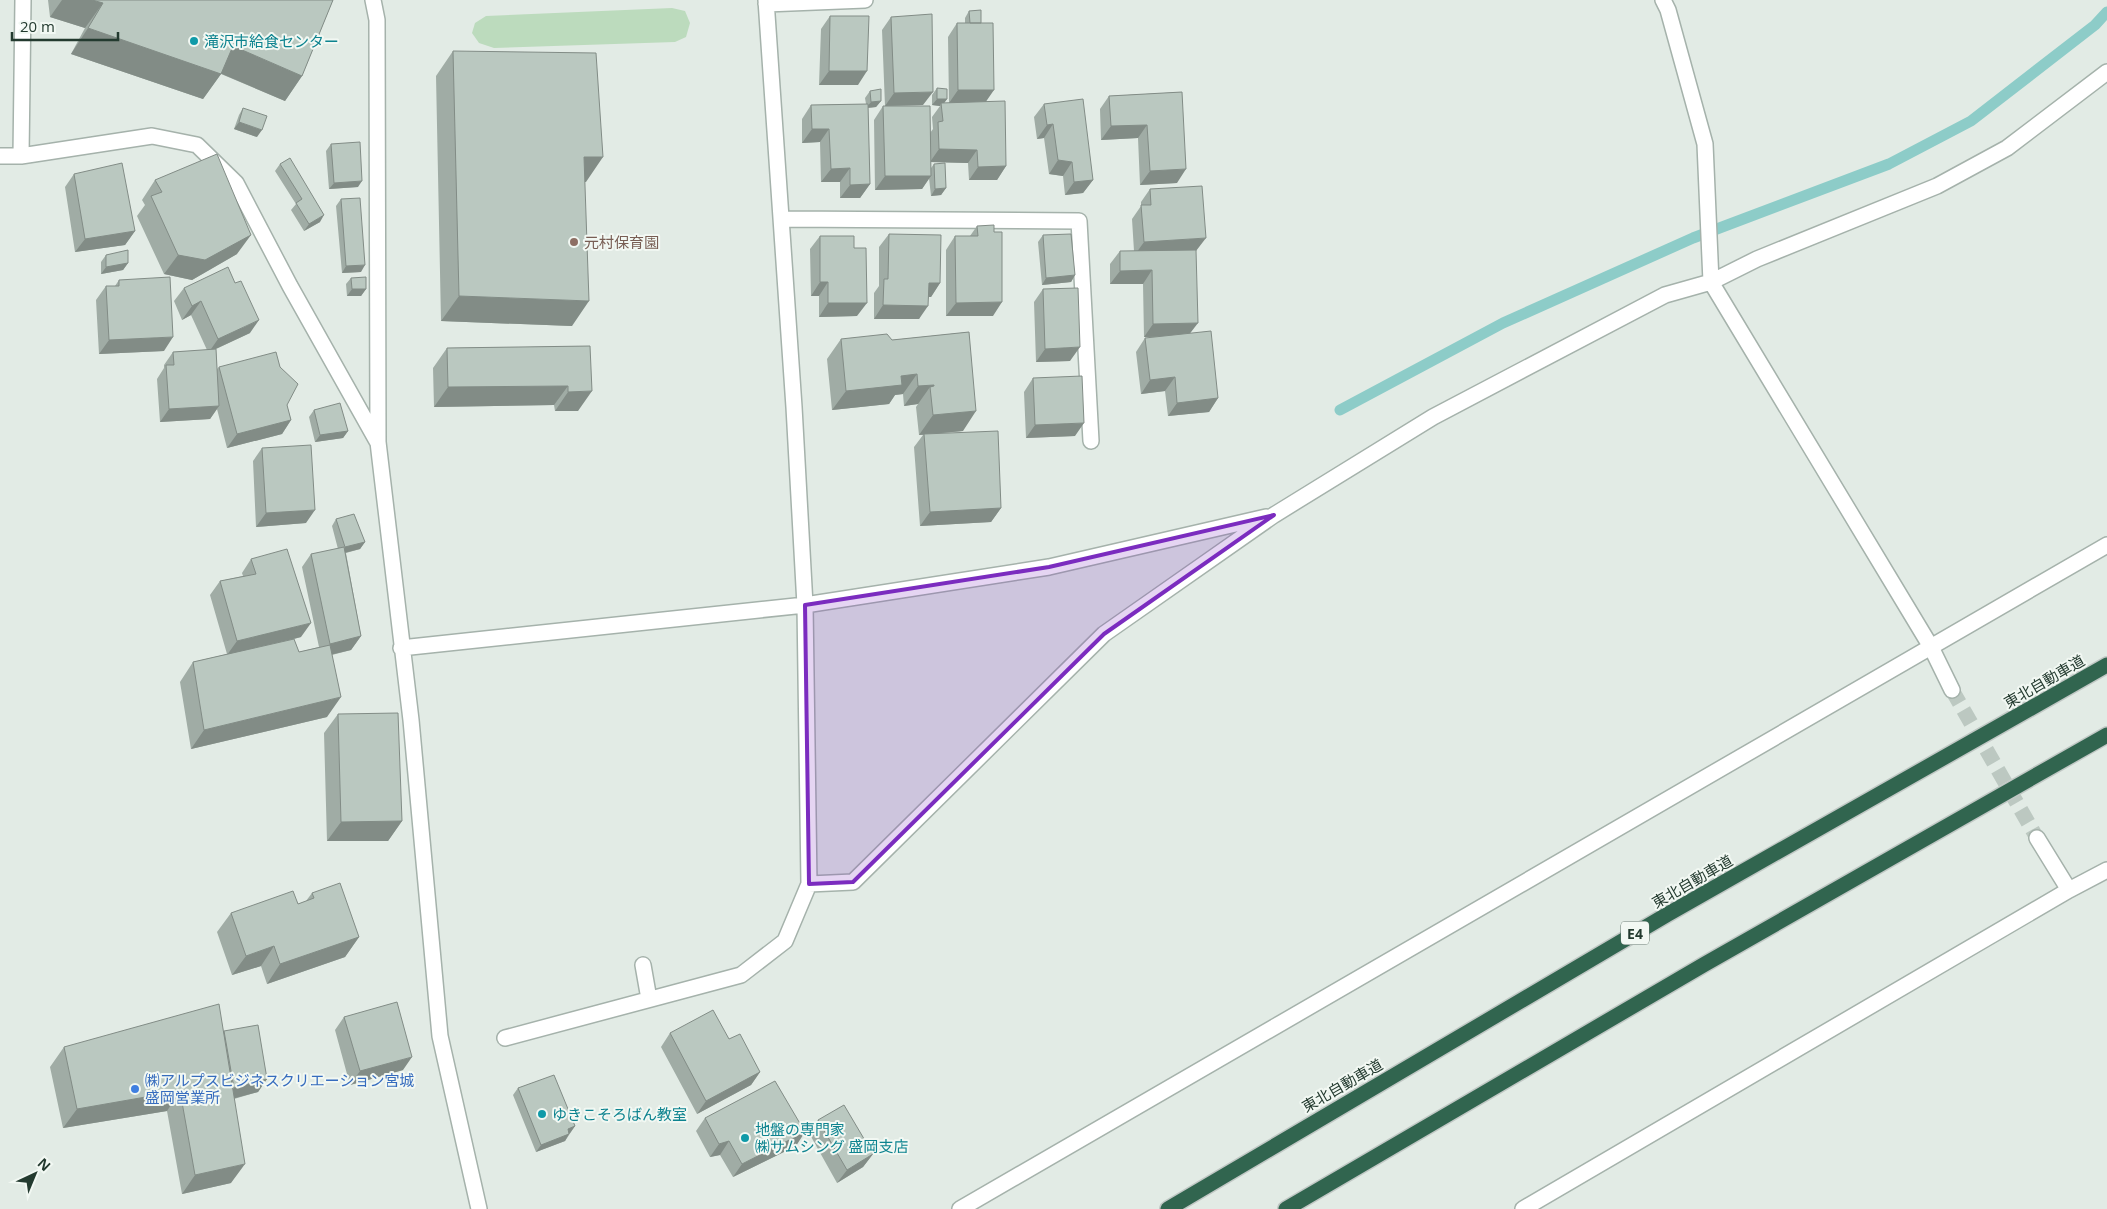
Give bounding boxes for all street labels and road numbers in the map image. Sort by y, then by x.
street label: 東北自動車道 [2000,650,2088,712]
street label: 東北自動車道 [1648,850,1736,912]
road number: E4 [1621,921,1649,944]
street label: 東北自動車道 [1298,1054,1386,1116]

